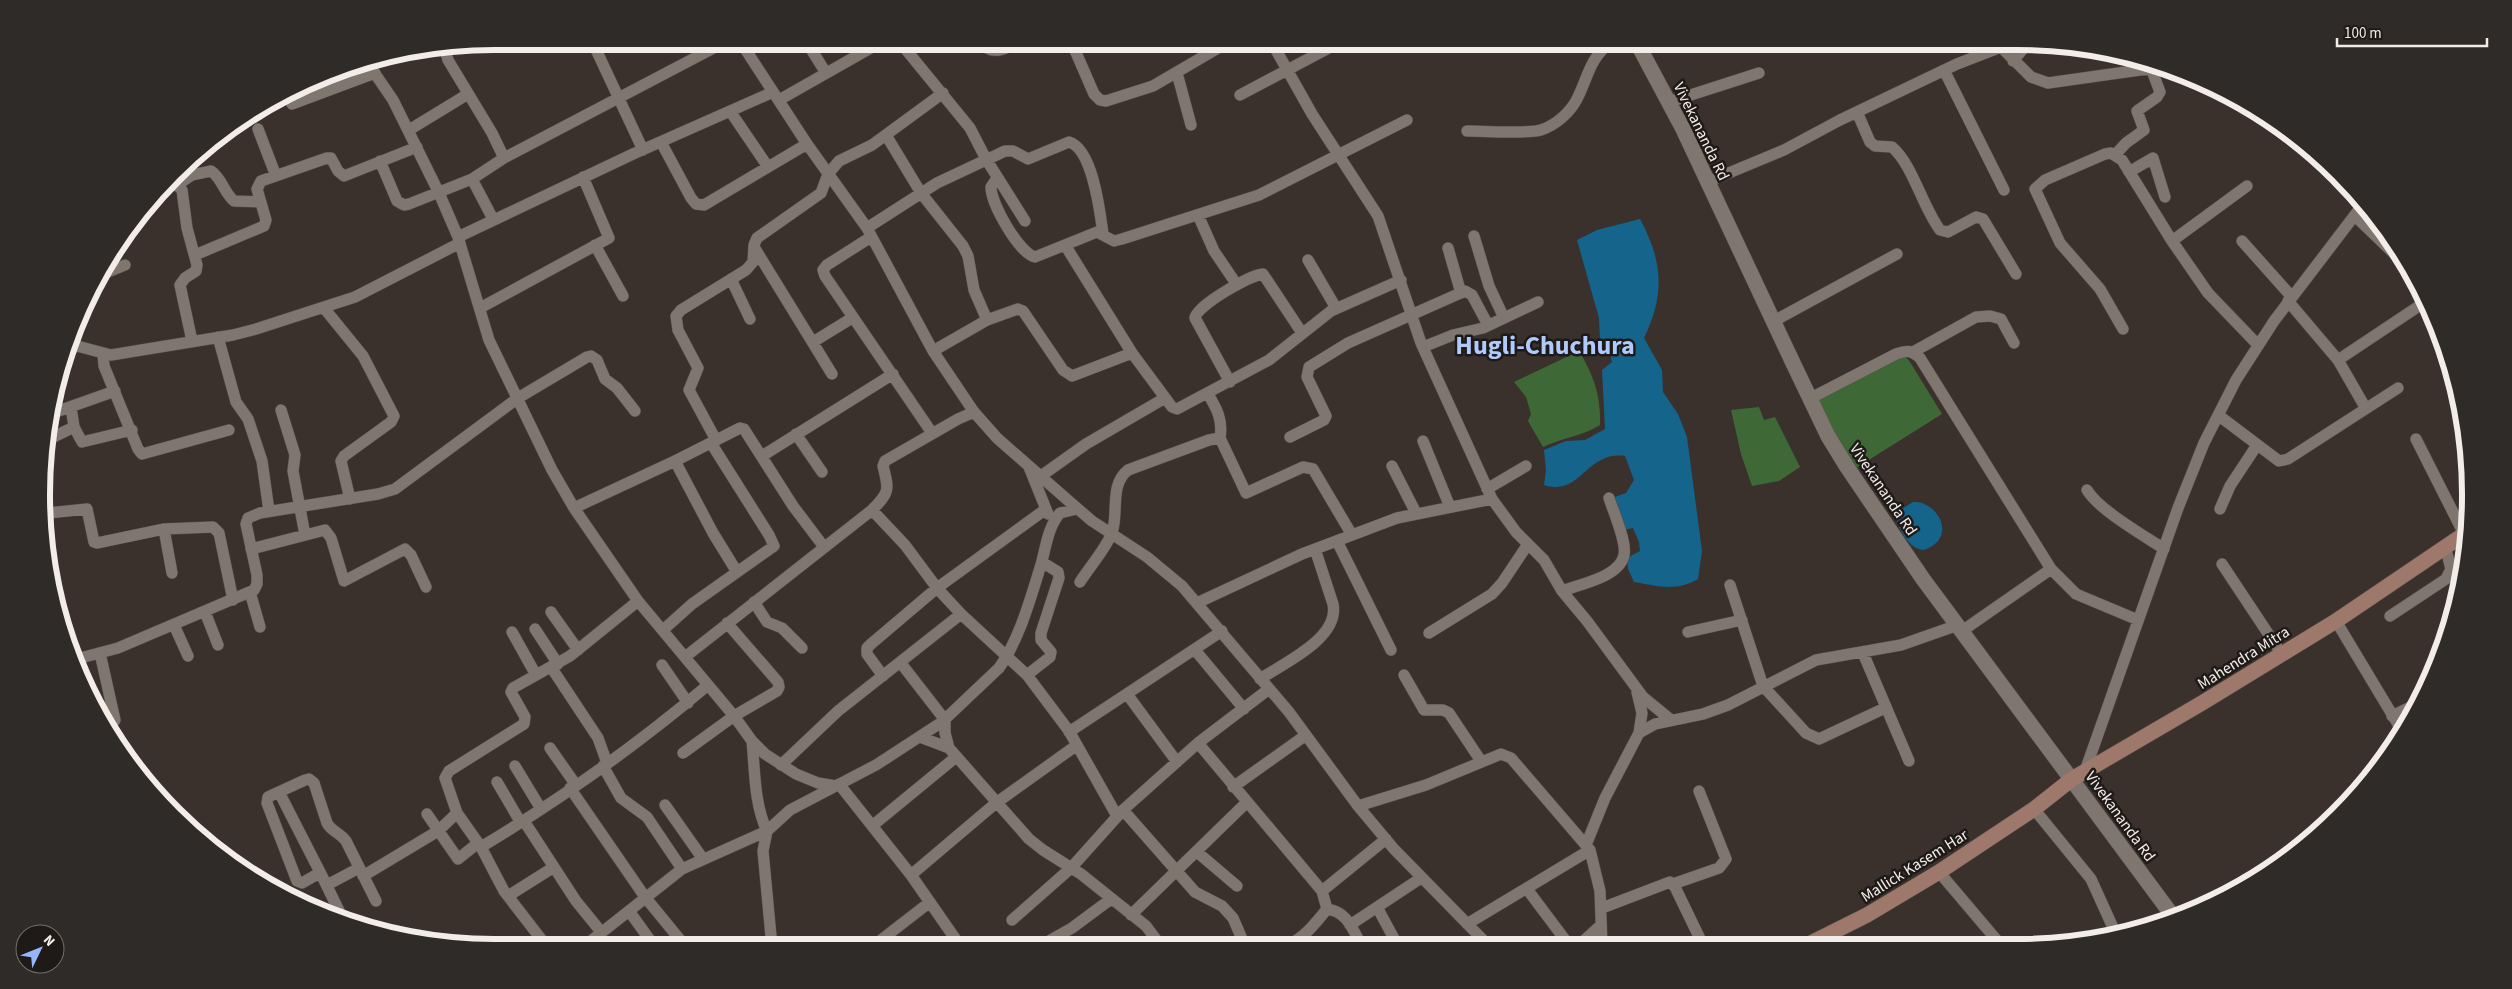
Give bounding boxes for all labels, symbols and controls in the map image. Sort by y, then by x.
scale bar [2337,15,2487,47]
text: 100 m [2344,23,2382,44]
street label: Vivekananda Rd [1668,79,1734,184]
district label: Hugli-Chuchura [1455,327,1635,364]
street label: Vivekananda Rd [1844,439,1922,540]
street label: Mahendra Mitra [2193,621,2294,695]
street label: Vivekananda Rd [2080,767,2161,866]
street label: Mallick Kasem Har [1857,824,1973,908]
north arrow [15,924,65,974]
text: N [38,931,59,951]

